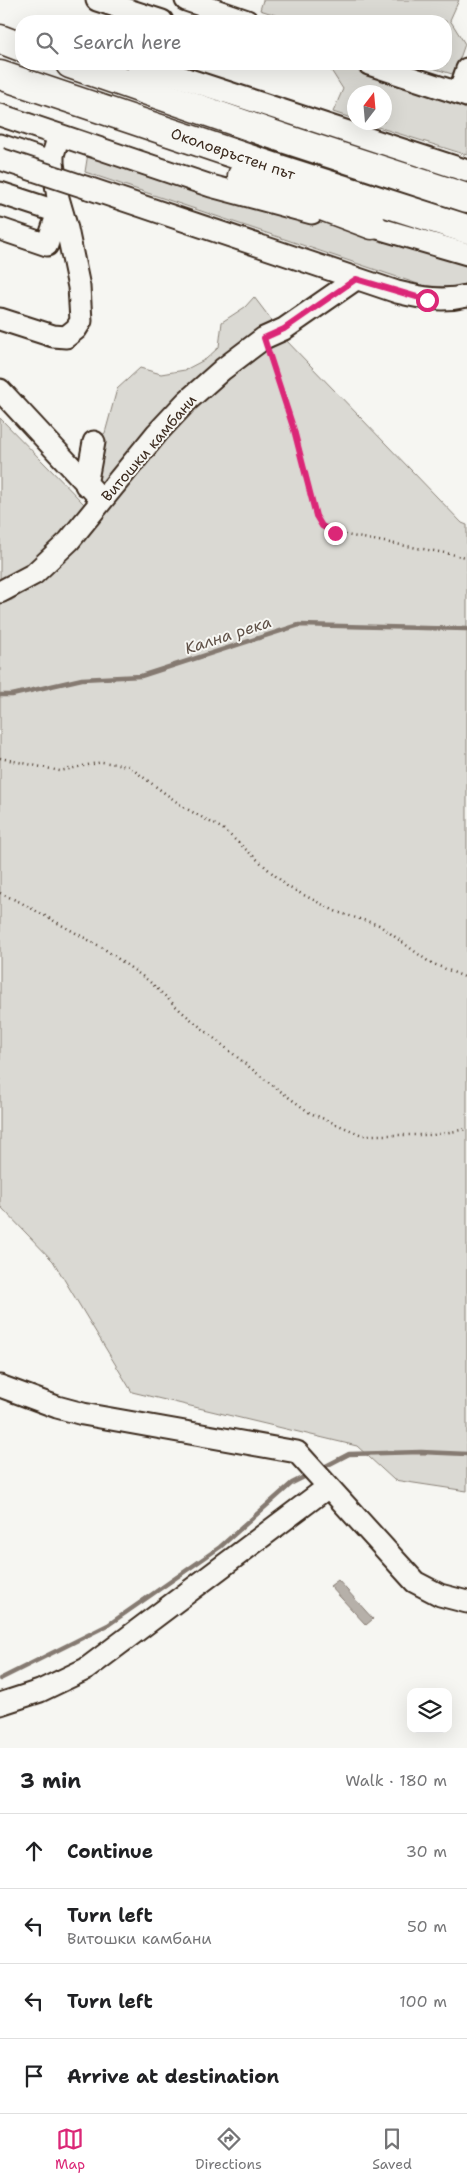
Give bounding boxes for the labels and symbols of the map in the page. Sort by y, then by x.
north arrow [347,85,392,130]
street label: Околовръстен път [168,123,298,185]
route start [416,289,439,312]
street label: Витошки камбани [97,390,201,506]
route end [324,522,347,545]
water label: Кална река [182,611,274,659]

